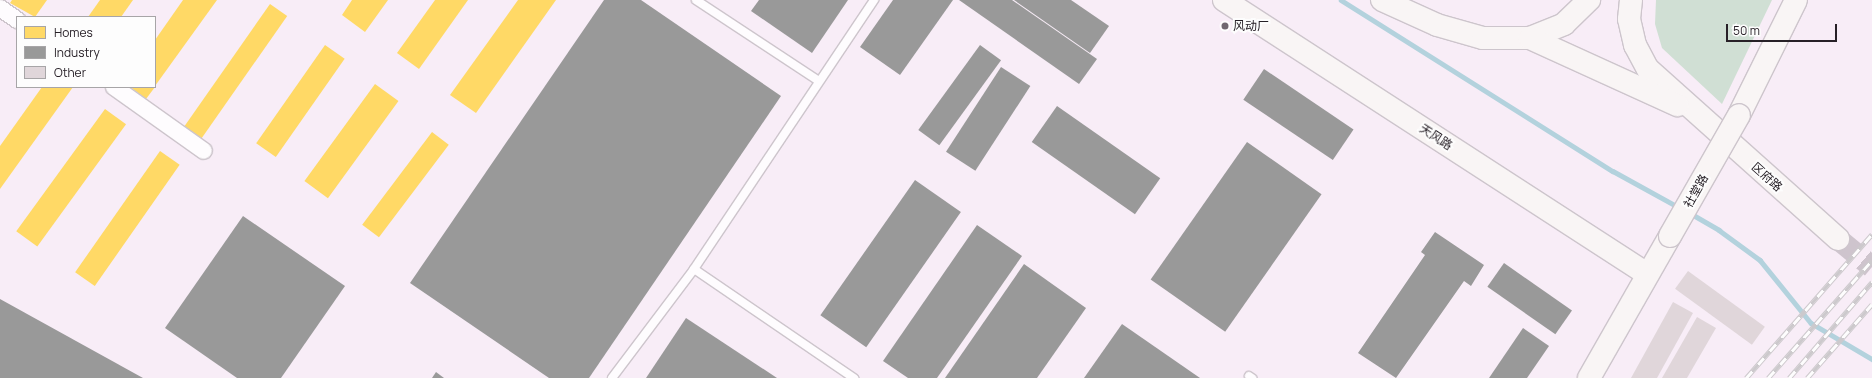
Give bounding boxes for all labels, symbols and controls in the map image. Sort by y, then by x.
legend [16,16,156,88]
scale bar [1728,16,1839,42]
place label: 风动厂 [1233,19,1269,33]
marker: 风动厂 [1220,21,1230,31]
text: 50 m [1733,22,1760,39]
text: Homes [54,24,93,41]
text: Industry [54,44,100,61]
text: Other [54,64,86,81]
street label: 天风路 [1417,121,1455,153]
street label: 区府路 [1749,160,1785,194]
street label: 社堂路 [1681,172,1711,210]

